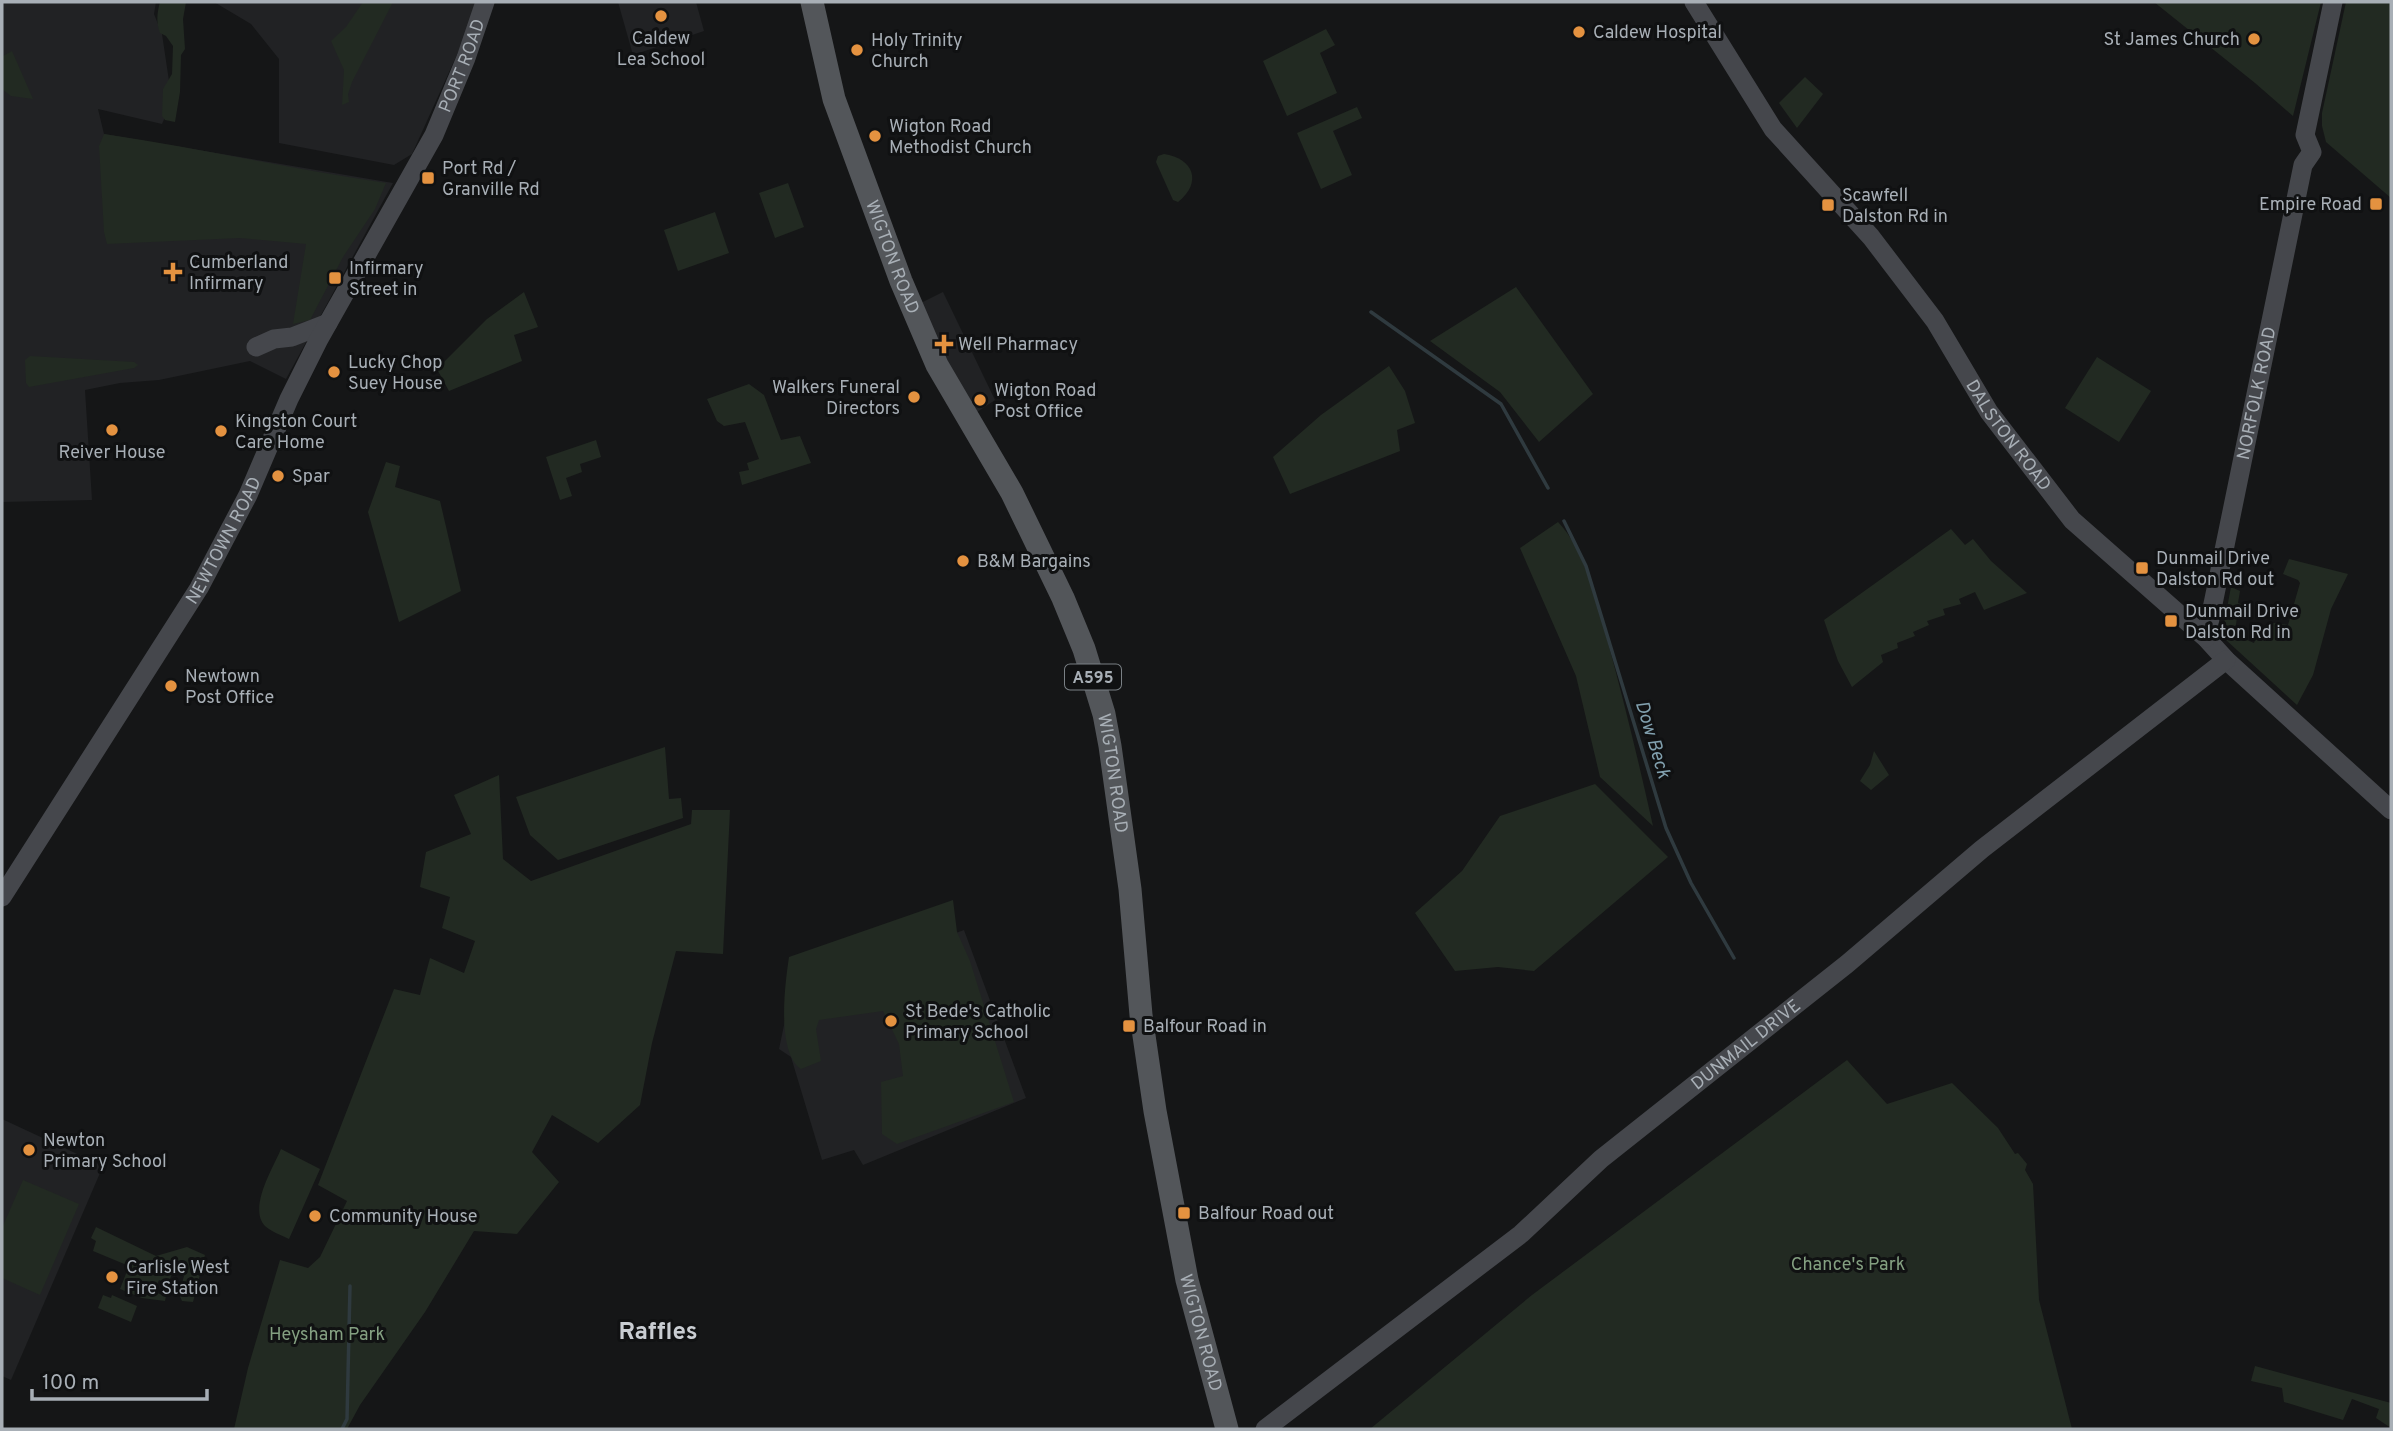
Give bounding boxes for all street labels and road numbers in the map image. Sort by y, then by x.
street label: PORT ROAD [435,16,491,116]
street label: WIGTON ROAD [859,197,924,318]
street label: NORFOLK ROAD [2233,325,2283,462]
street label: DALSTON ROAD [1960,376,2056,496]
street label: NEWTOWN ROAD [181,474,267,609]
road number: A595 [1065,664,1121,690]
street label: WIGTON ROAD [1091,712,1132,835]
street label: DUNMAIL DRIVE [1687,995,1806,1096]
street label: WIGTON ROAD [1173,1272,1226,1394]

